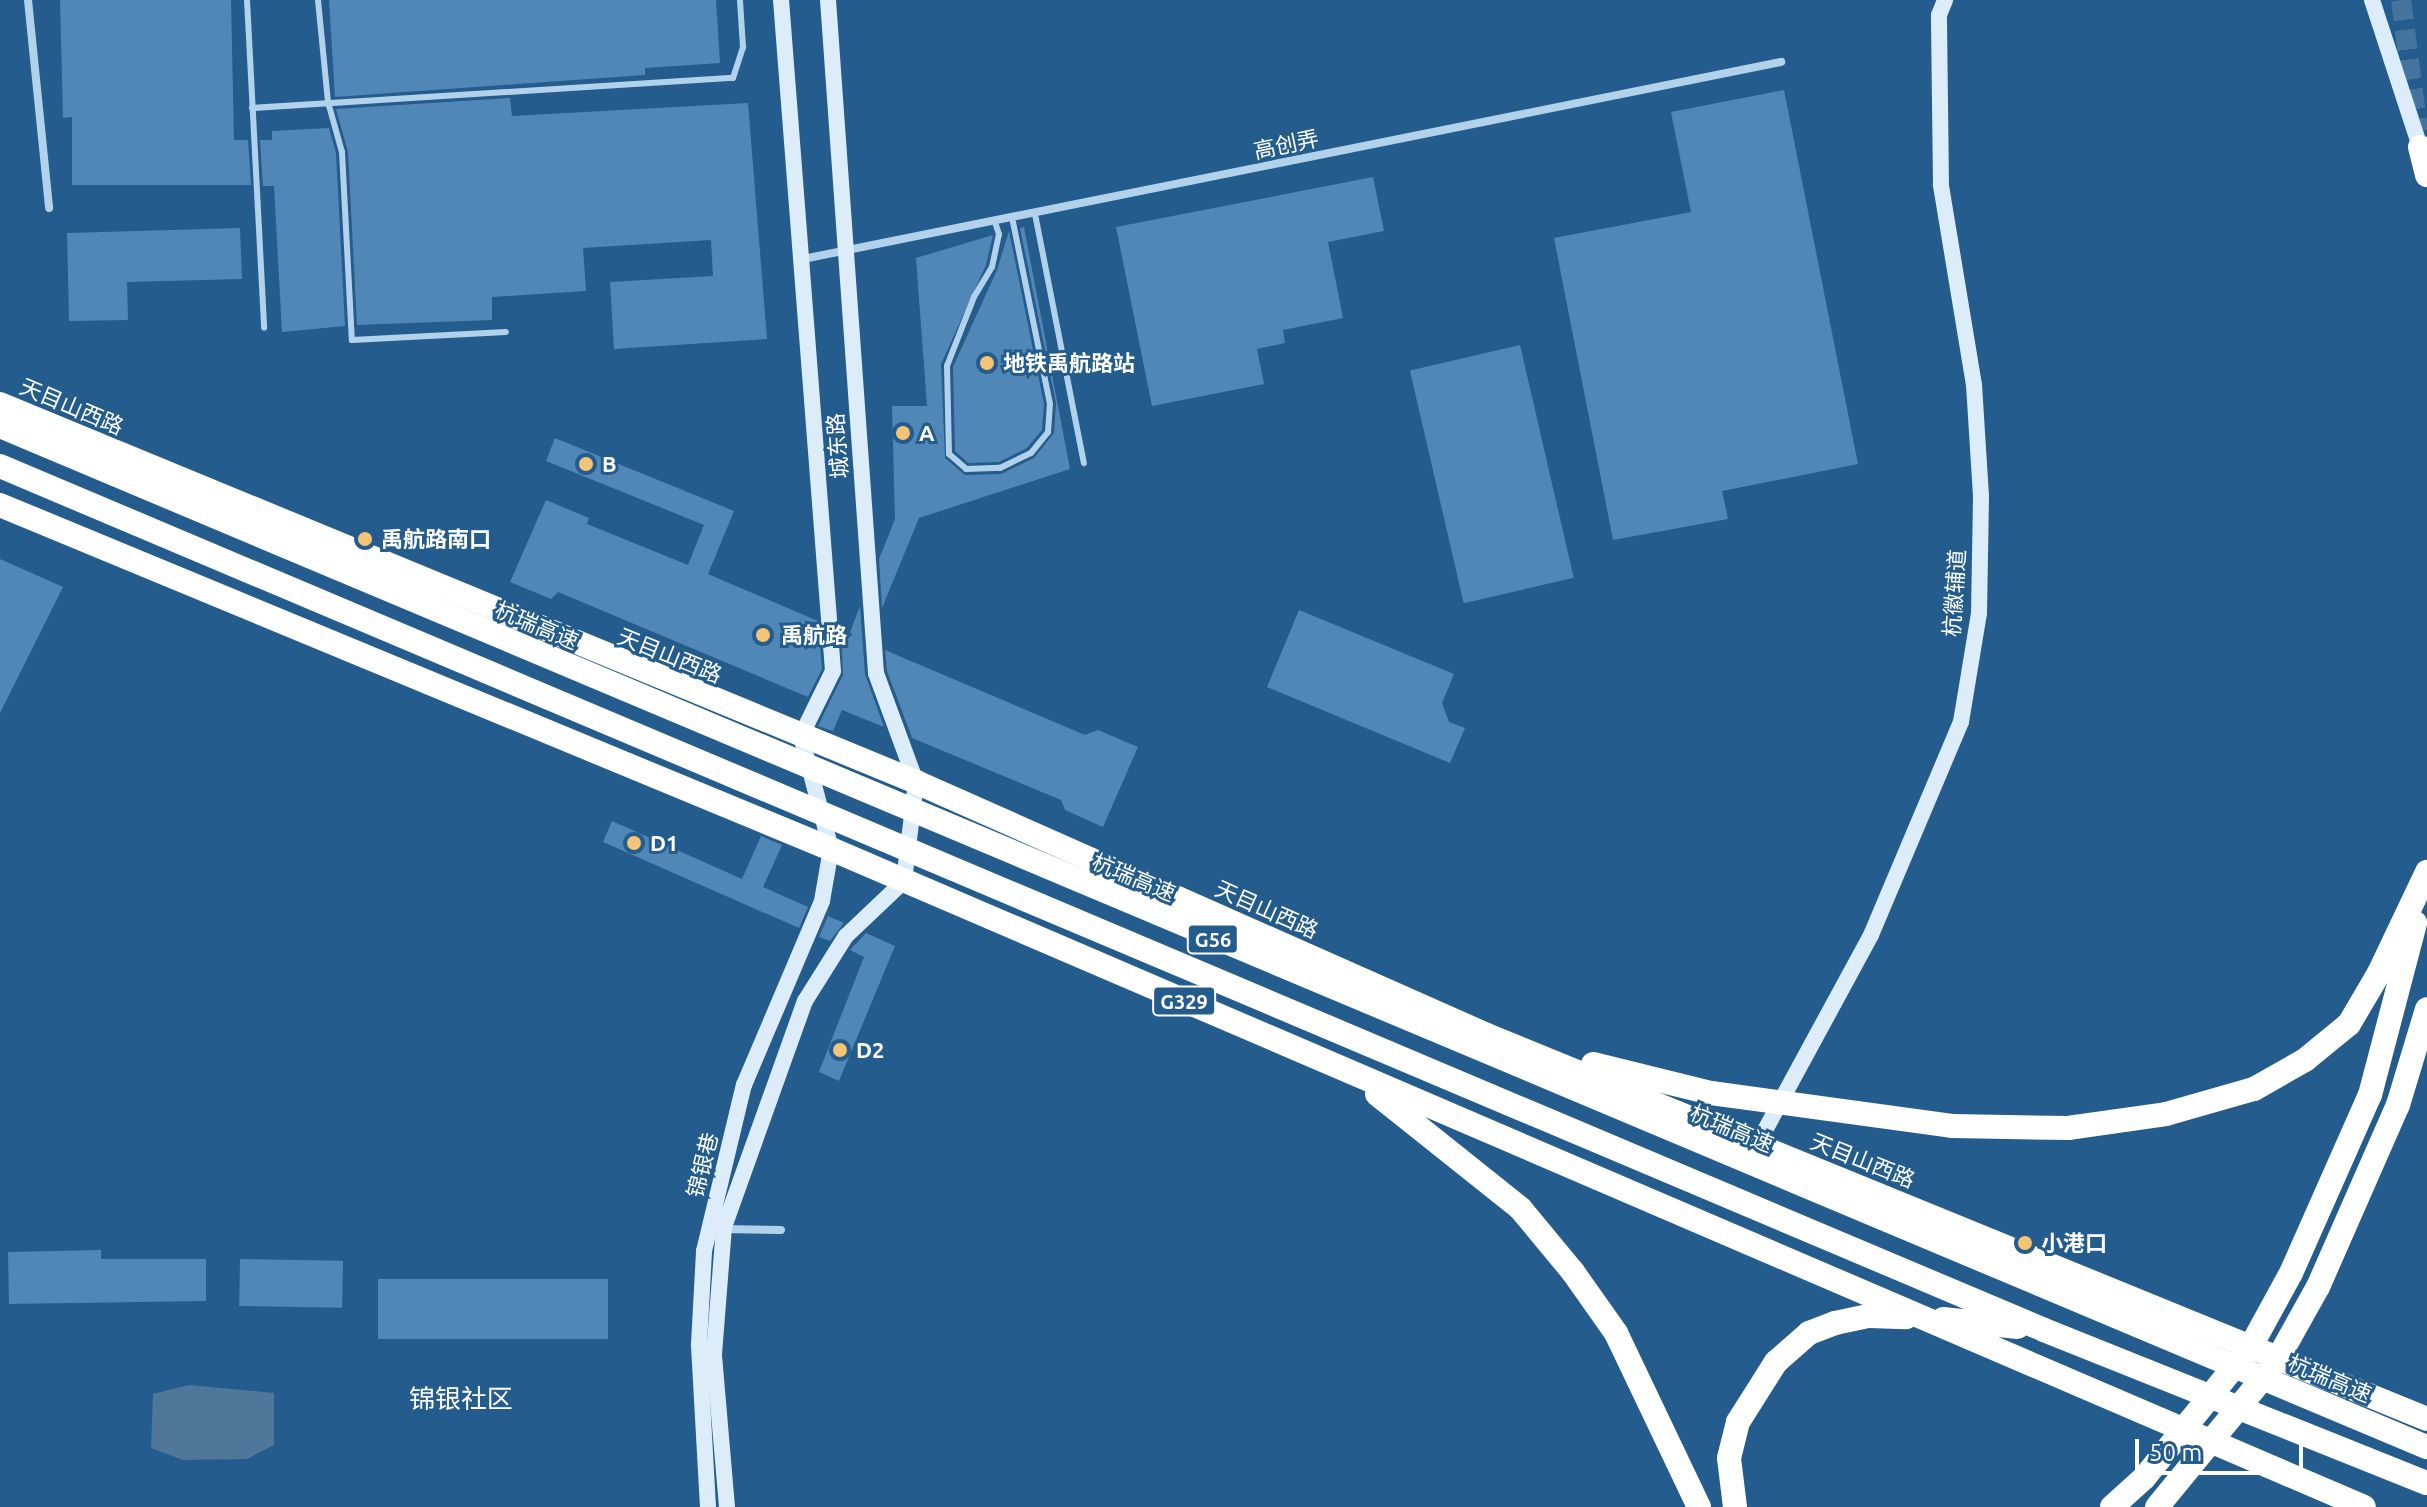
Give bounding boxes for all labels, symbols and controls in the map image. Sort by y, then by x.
street label: 高创弄 [1251,124,1321,164]
place label: 地铁禹航路站 [1003,350,1135,376]
marker: 地铁禹航路站 [978,354,996,372]
street label: 天目山西路 [16,372,128,440]
street label: 城东路 [822,412,852,480]
place label: A [919,420,934,446]
marker: A [894,424,912,442]
place label: B [602,451,617,477]
marker: B [577,455,595,473]
place label: 禹航路南口 [381,526,491,552]
marker: 禹航路南口 [356,530,374,548]
street label: 杭徽辅道 [1938,548,1970,638]
street label: 杭瑞高速 [491,596,583,654]
street label: 天目山西路 [614,622,726,688]
place label: 禹航路 [781,622,847,648]
marker: 禹航路 [752,624,774,646]
place label: D1 [650,830,678,856]
marker: D1 [625,834,643,852]
street label: 杭瑞高速 [1088,848,1180,906]
street label: 天目山西路 [1211,875,1323,943]
road number: G56 [1185,923,1241,955]
road number: G329 [1152,985,1216,1017]
place label: D2 [856,1037,884,1063]
marker: D2 [831,1041,849,1059]
street label: 杭瑞高速 [1686,1099,1778,1157]
street label: 天目山西路 [1807,1127,1919,1193]
street label: 锦银巷 [681,1130,723,1200]
place label: 小港口 [2041,1230,2107,1256]
marker: 小港口 [2016,1234,2034,1252]
street label: 杭瑞高速 [2284,1349,2376,1407]
district label: 锦银社区 [409,1383,513,1415]
scale bar [2139,1423,2307,1473]
text: 50 m [2149,1439,2202,1466]

